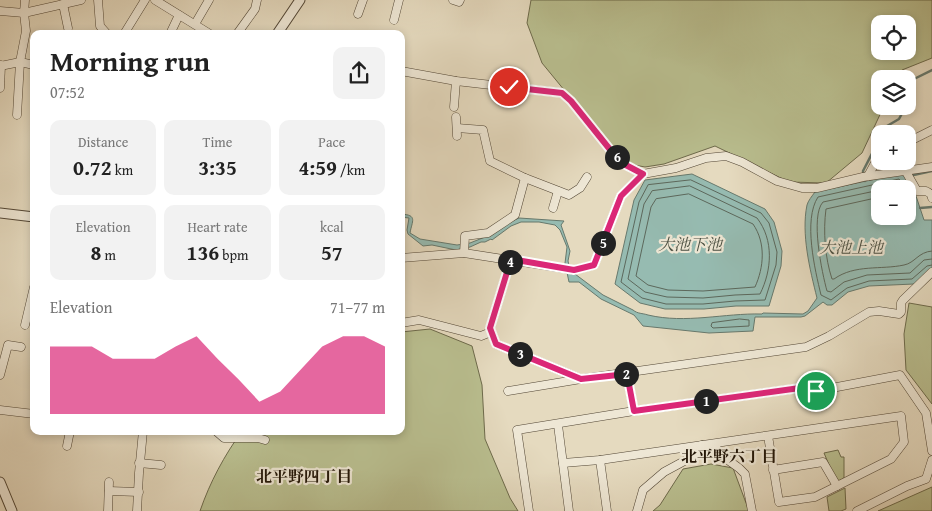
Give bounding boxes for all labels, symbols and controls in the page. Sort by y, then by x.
map controls [871,15,916,225]
button: locate [871,15,916,60]
text: Morning run [50,40,210,81]
button: share [333,47,385,99]
pin [488,66,530,108]
button: layers [871,70,916,115]
icon: check [495,73,523,101]
text: 07:52 [50,80,85,104]
button: + [871,125,916,170]
text: Distance [78,132,128,152]
text: Time [203,132,232,152]
text: Pace [318,132,345,152]
pin: 6 [604,144,630,170]
text: 6 [614,147,621,167]
text: 0.72 [73,152,112,183]
text: 3:35 [198,152,237,183]
text: 4:59 [298,152,337,183]
text: km [112,160,133,180]
text: /km [337,160,365,180]
button: − [871,180,916,225]
text: Elevation [76,217,131,237]
text: Heart rate [187,217,248,237]
text: kcal [320,217,344,237]
pin: 5 [590,230,616,256]
water label: 大池下池 [658,232,724,256]
text: 5 [600,233,607,253]
water label: 大池上池 [819,235,885,259]
text: 8 [90,237,101,268]
text: 136 [187,237,219,268]
text: 57 [321,237,343,268]
text: m [101,245,116,265]
text: bpm [219,245,248,265]
pin: 4 [498,250,522,274]
text: 4 [507,252,514,272]
text: Elevation [50,295,113,319]
text: 71–77 m [330,295,385,319]
pin: 3 [508,342,532,366]
text: 3 [517,344,524,364]
pin: 2 [614,362,638,386]
text: 2 [623,364,630,384]
pin [795,370,837,412]
icon: arrive [802,377,830,405]
pin: 1 [694,388,718,414]
text: 1 [703,391,710,411]
district label: 北平野六丁目 [681,444,777,468]
district label: 北平野四丁目 [256,464,352,488]

